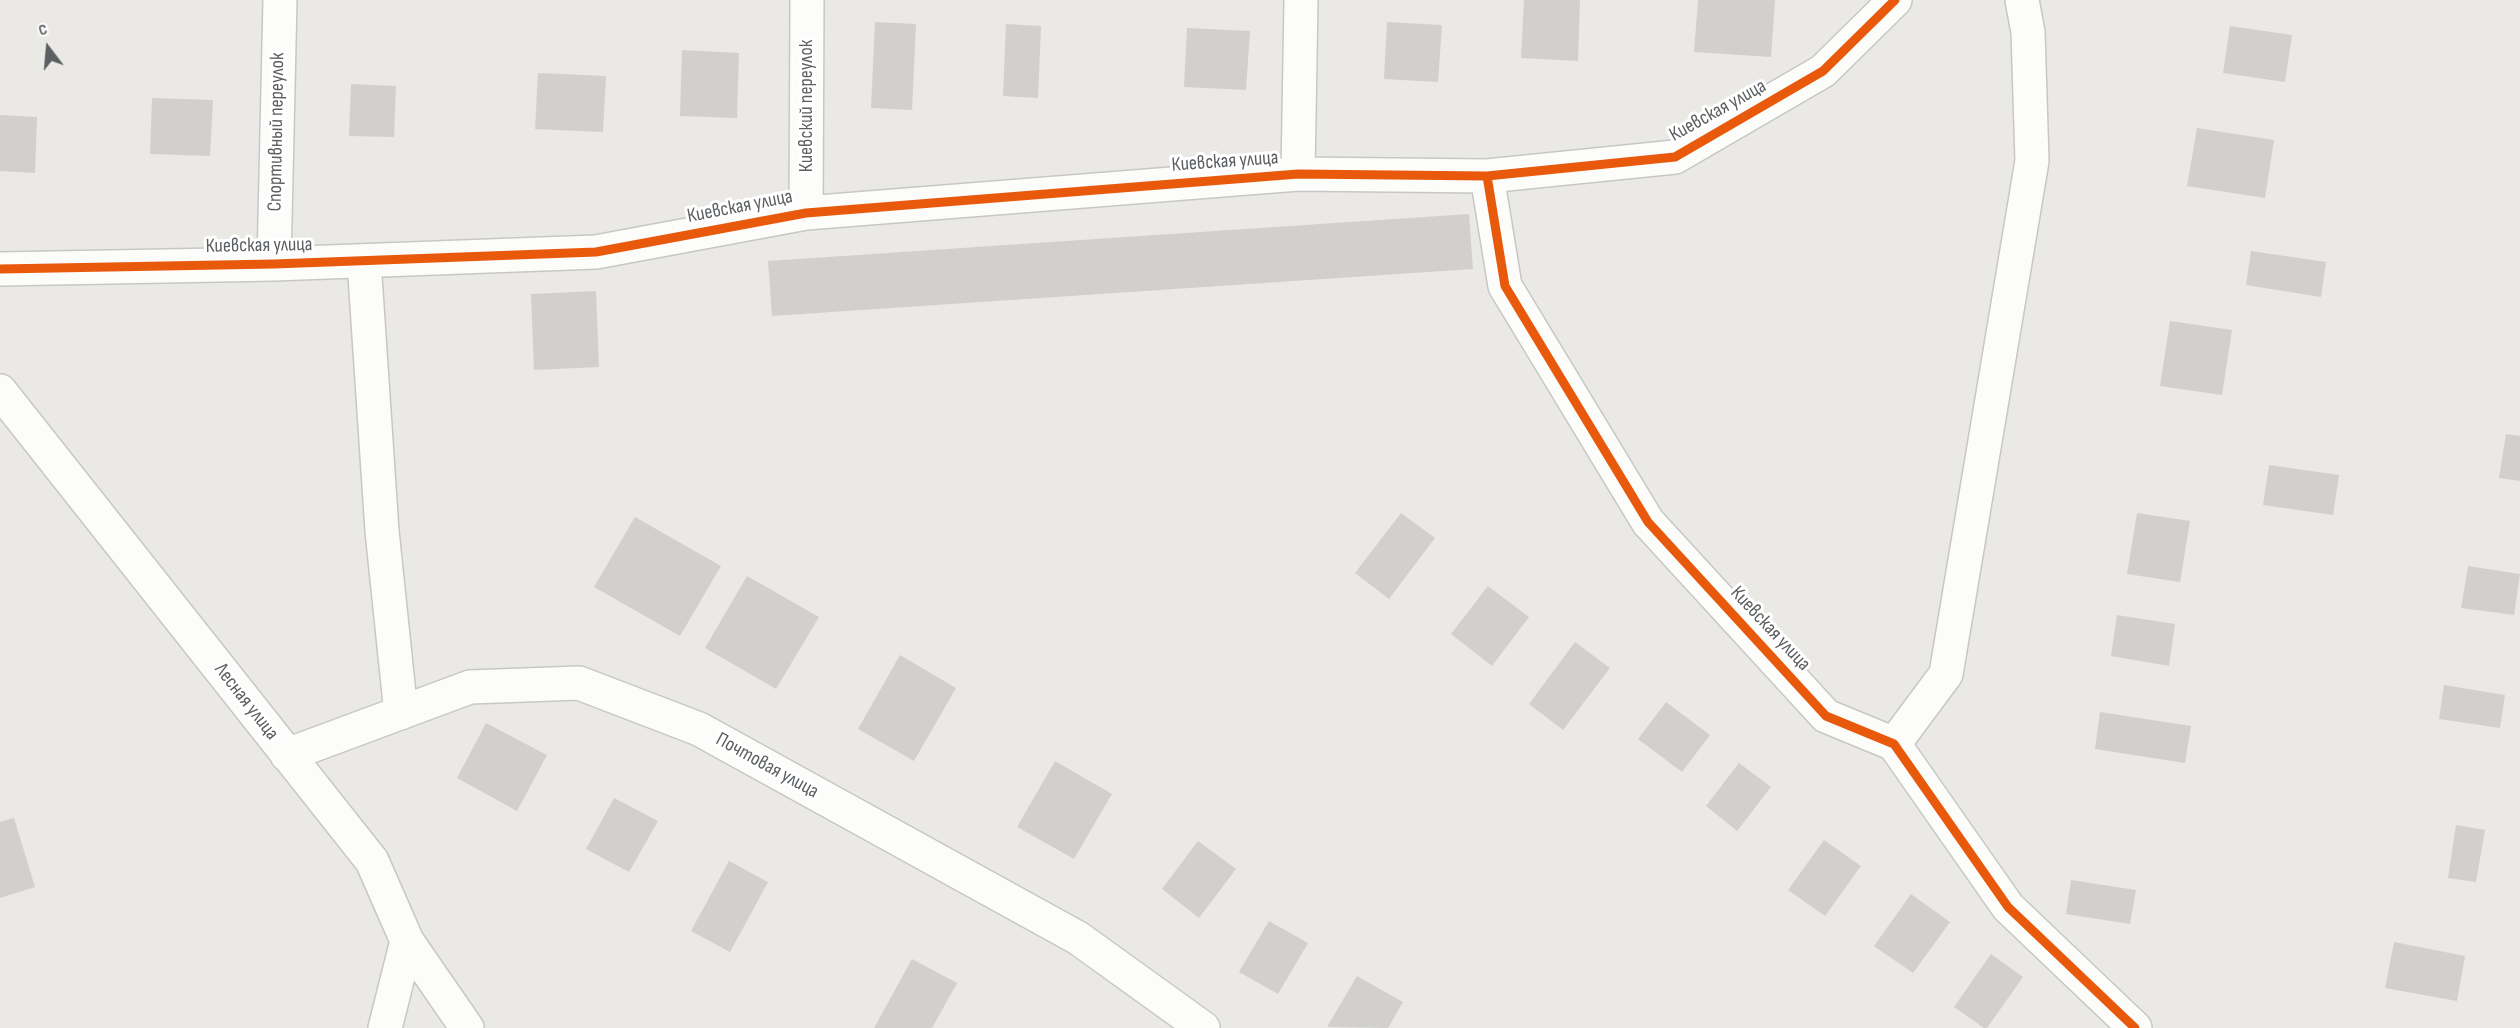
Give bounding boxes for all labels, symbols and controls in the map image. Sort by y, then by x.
north arrow [18,18,78,78]
text: С [36,20,49,40]
street label: Киевский переулок [795,40,819,172]
street label: Спортивный переулок [264,52,290,212]
street label: Киевская улица [1665,75,1771,147]
street label: Киевская улица [1171,146,1279,178]
street label: Киевская улица [685,185,795,229]
street label: Киевская улица [205,233,313,259]
street label: Киевская улица [1725,582,1815,676]
street label: Лесная улица [209,659,283,745]
street label: Почтовая улица [711,728,823,804]

